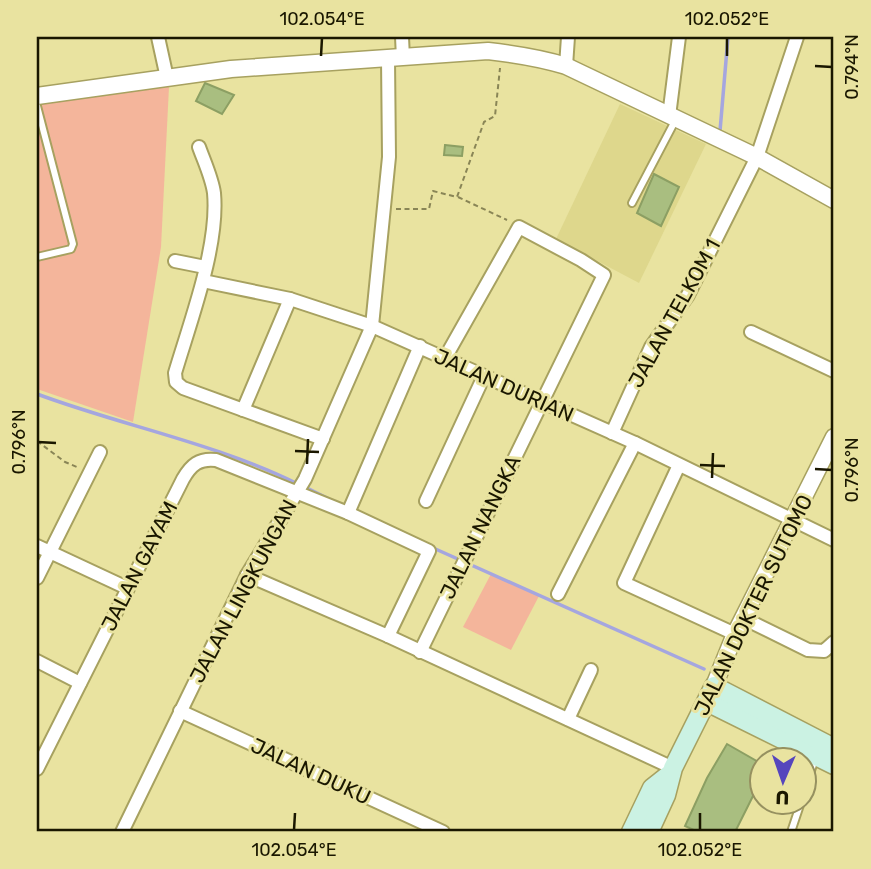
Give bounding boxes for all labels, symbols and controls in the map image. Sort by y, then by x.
text: 102.054°E [279,8,365,30]
text: 102.052°E [685,8,769,30]
text: 0.794°N [841,34,863,100]
street label: JALAN TELKOM 1 [623,234,725,392]
street label: JALAN DURIAN [430,343,578,427]
text: 0.796°N [8,409,30,475]
text: 0.796°N [841,437,863,503]
street label: JALAN NANGKA [434,451,526,603]
street label: JALAN DOKTER SUTOMO [689,491,817,719]
street label: JALAN LINGKUNGAN [184,495,302,687]
street label: JALAN GAYAM [96,497,182,635]
street label: JALAN DUKU [247,732,375,810]
north arrow [748,746,818,816]
text: U [775,786,790,809]
text: 102.054°E [251,839,337,861]
text: 102.052°E [658,839,742,861]

